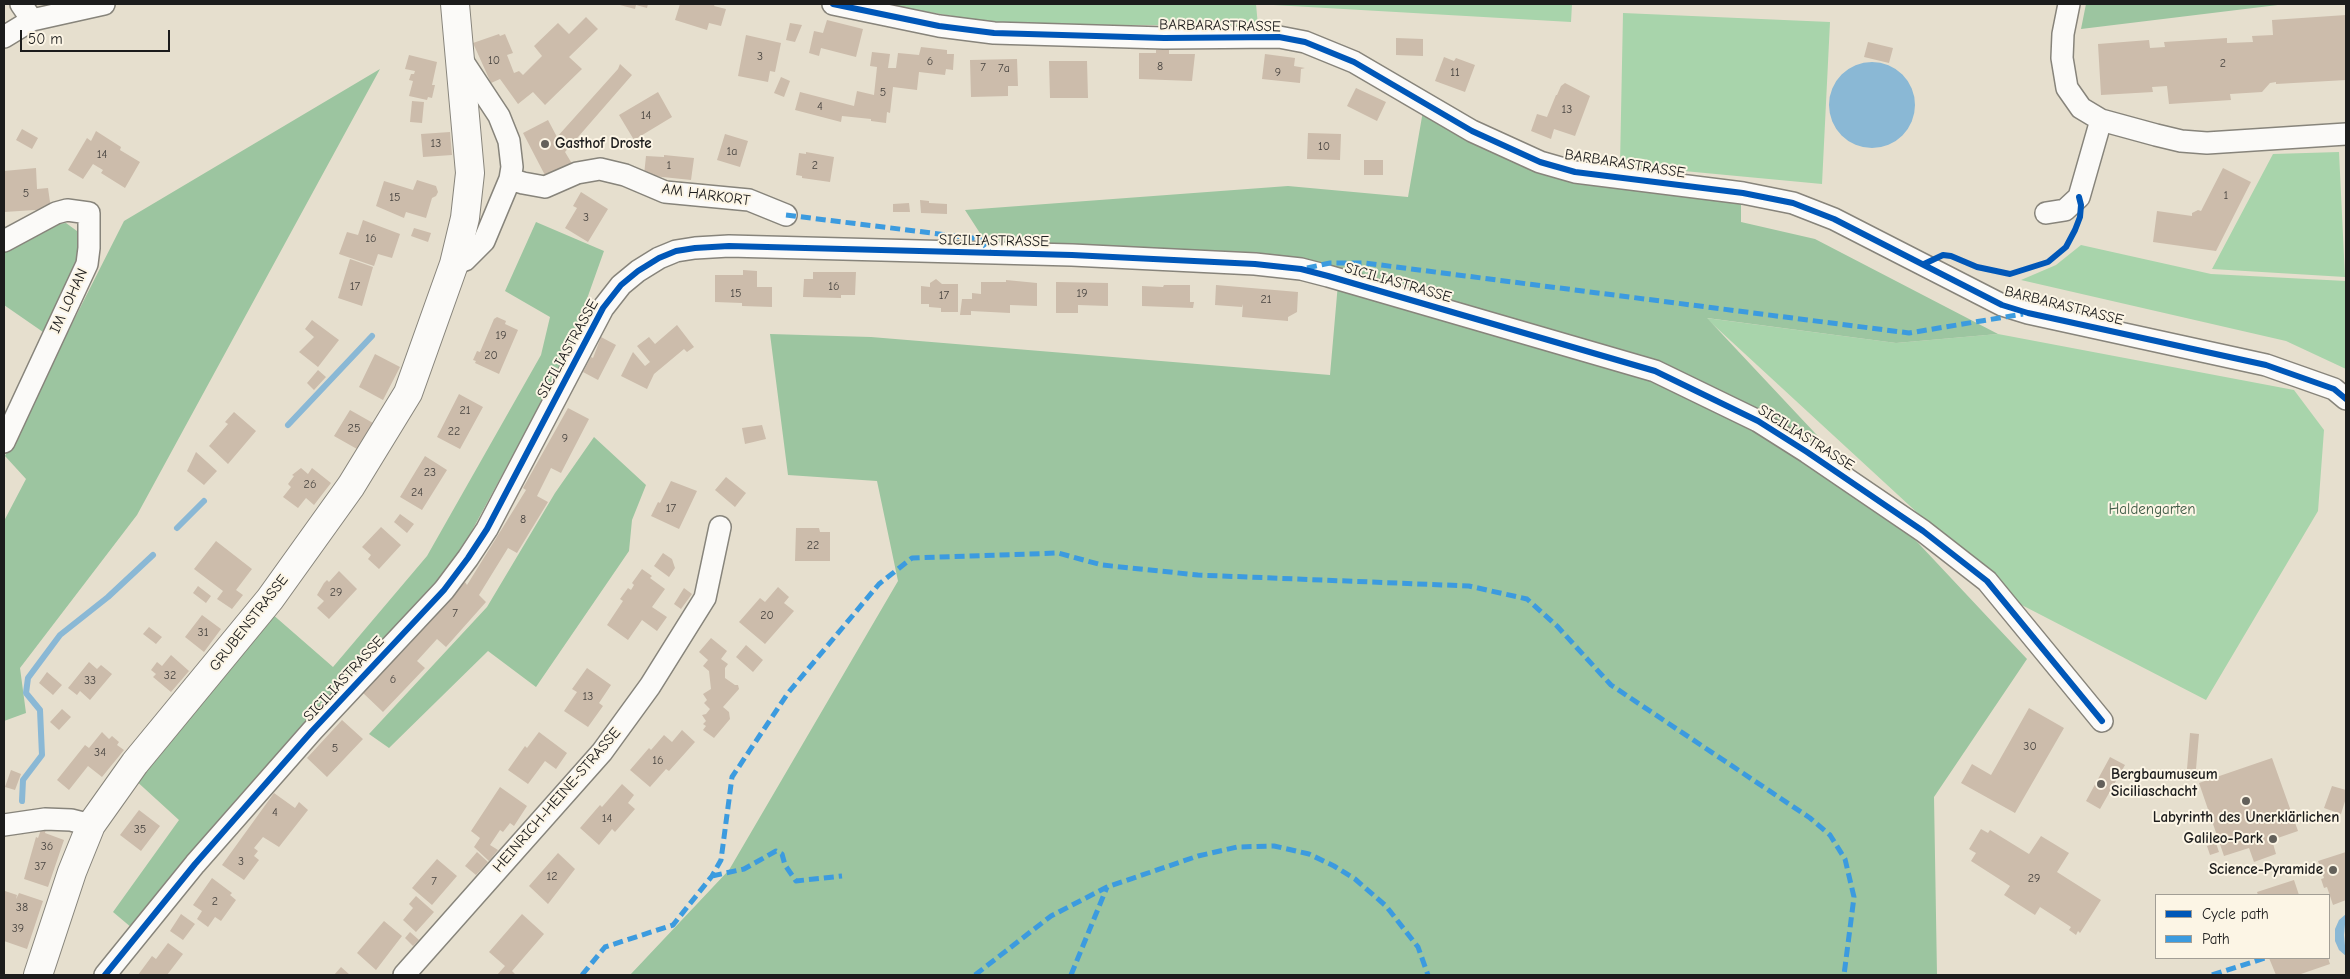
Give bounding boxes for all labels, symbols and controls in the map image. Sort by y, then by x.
street label: BARBARASTRASSE [1159,16,1281,36]
scale bar [22,20,172,52]
text: 50 m [28,30,63,48]
house number: 3 [757,50,763,64]
house number: 10 [488,54,500,68]
house number: 6 [927,55,933,69]
house number: 2 [2220,57,2226,71]
house number: 8 [1157,60,1163,74]
house number: 7 [980,61,986,75]
house number: 7a [998,62,1010,76]
house number: 9 [1275,66,1281,80]
house number: 11 [1450,66,1460,80]
house number: 5 [880,86,886,100]
house number: 4 [817,100,823,114]
house number: 13 [1562,103,1572,117]
house number: 14 [641,109,651,123]
place label: Gasthof Droste [555,135,651,153]
house number: 13 [431,137,441,151]
marker: Gasthof Droste [539,138,551,150]
house number: 10 [1318,140,1330,154]
house number: 1a [727,145,737,159]
street label: BARBARASTRASSE [1563,146,1687,182]
house number: 14 [97,148,107,162]
house number: 1 [667,159,671,173]
house number: 2 [812,159,818,173]
street label: AM HARKORT [661,180,751,210]
house number: 5 [23,187,29,201]
house number: 1 [2224,189,2228,203]
house number: 15 [389,191,401,205]
house number: 3 [583,211,589,225]
street label: SICILIASTRASSE [939,231,1049,251]
house number: 16 [365,232,377,246]
street label: SICILIASTRASSE [1343,259,1453,307]
street label: IM LOHAN [46,266,92,336]
house number: 17 [350,280,360,294]
house number: 16 [828,280,840,294]
street label: BARBARASTRASSE [2003,283,2125,329]
house number: 15 [730,287,742,301]
house number: 19 [1076,287,1088,301]
house number: 17 [939,289,949,303]
house number: 21 [1260,293,1272,307]
street label: SICILIASTRASSE [533,296,603,402]
house number: 19 [495,329,507,343]
house number: 20 [484,349,498,363]
street label: SICILIASTRASSE [1754,401,1858,475]
house number: 21 [459,404,471,418]
house number: 25 [348,422,360,436]
house number: 22 [448,425,460,439]
house number: 9 [562,432,568,446]
house number: 23 [424,466,436,480]
house number: 26 [304,478,316,492]
house number: 24 [411,486,423,500]
park label: Haldengarten [2109,501,2195,519]
house number: 17 [666,502,676,516]
house number: 8 [520,513,526,527]
house number: 22 [807,539,819,553]
street label: GRUBENSTRASSE [206,571,292,675]
house number: 29 [330,586,342,600]
house number: 7 [452,607,458,621]
house number: 20 [760,609,774,623]
house number: 31 [198,626,208,640]
street label: SICILIASTRASSE [300,633,388,725]
house number: 32 [164,669,176,683]
house number: 6 [390,673,396,687]
house number: 33 [84,674,96,688]
house number: 13 [583,690,593,704]
street label: HEINRICH-HEINE-STRASSE [489,724,625,876]
house number: 30 [2023,740,2037,754]
house number: 5 [332,742,338,756]
house number: 34 [94,746,106,760]
house number: 16 [652,754,664,768]
place label: Bergbaumuseum Siciliaschacht [2111,766,2218,801]
marker: Bergbaumuseum Siciliaschacht [2095,778,2107,790]
marker: Labyrinth des Unerklärlichen [2240,795,2252,807]
house number: 4 [272,806,278,820]
place label: Labyrinth des Unerklärlichen [2153,809,2339,827]
house number: 14 [602,812,612,826]
house number: 35 [134,823,146,837]
place label: Galileo-Park [2184,830,2263,848]
marker: Galileo-Park [2267,833,2279,845]
house number: 36 [41,840,53,854]
house number: 3 [238,855,244,869]
house number: 37 [34,860,46,874]
place label: Science-Pyramide [2209,861,2323,879]
marker: Science-Pyramide [2327,864,2339,876]
house number: 12 [546,870,558,884]
house number: 29 [2028,872,2040,886]
house number: 7 [431,875,437,889]
legend [2155,894,2330,959]
house number: 2 [212,895,218,909]
house number: 38 [16,901,28,915]
text: Cycle path [2202,905,2269,923]
house number: 39 [12,922,24,936]
text: Path [2202,930,2230,948]

